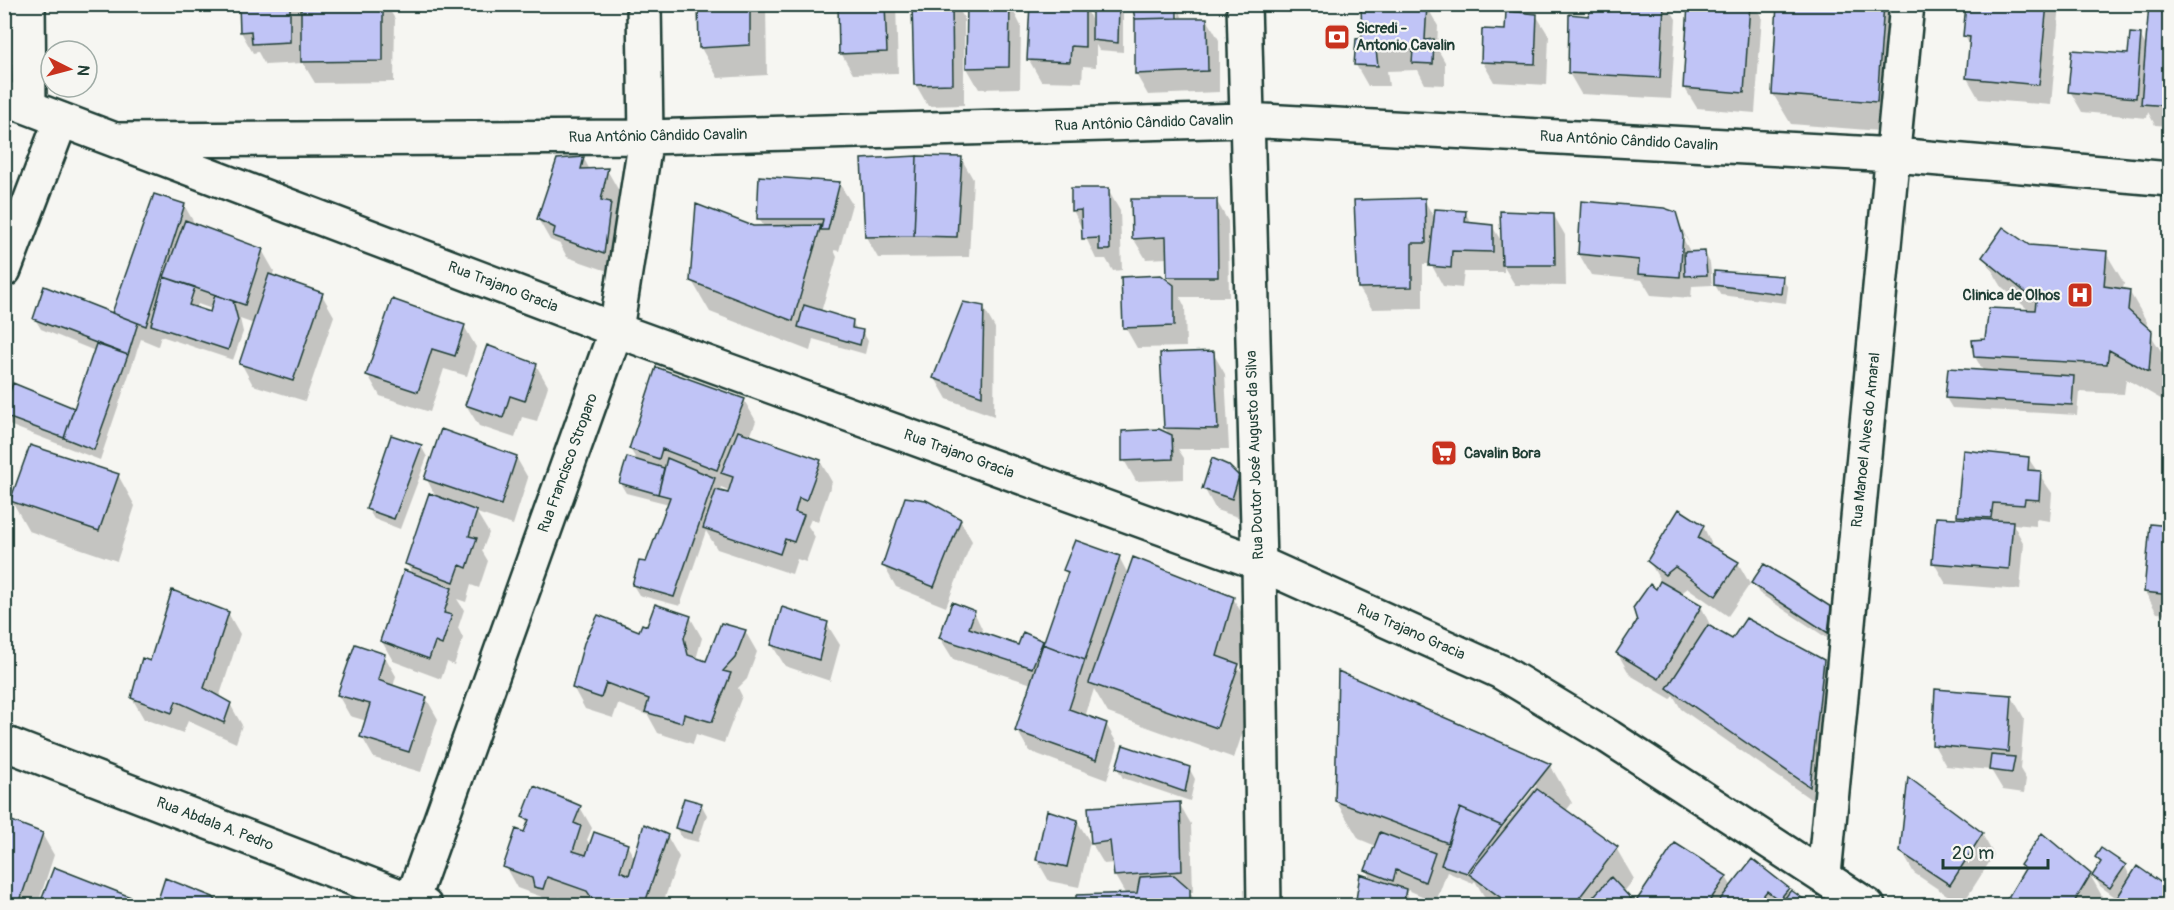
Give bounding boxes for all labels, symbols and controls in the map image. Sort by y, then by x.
place label: Sicredi - Antonio Cavalin [1356,19,1456,55]
bank icon: Sicredi - Antonio Cavalin [1322,22,1352,52]
north arrow [39,39,99,99]
text: N [72,64,93,77]
street label: Rua Antônio Cândido Cavalin [1054,110,1234,136]
street label: Rua Antônio Cândido Cavalin [568,125,748,147]
street label: Rua Antônio Cândido Cavalin [1539,127,1719,155]
street label: Rua Trajano Gracia [445,257,561,317]
hospital icon: Clinica de Olhos [2065,280,2095,310]
place label: Clinica de Olhos [1963,286,2060,305]
street label: Rua Doutor José Augusto da Silva [1242,350,1268,560]
street label: Rua Manoel Alves do Amaral [1847,351,1885,529]
street label: Rua Francisco Stroparo [534,391,602,535]
street label: Rua Trajano Gracia [901,425,1017,483]
supermarket icon: Cavalin Bora [1429,438,1459,468]
place label: Cavalin Bora [1464,444,1541,463]
street label: Rua Trajano Gracia [1354,600,1468,664]
street label: Rua Abdala A. Pedro [154,793,276,855]
scale bar [1943,832,2048,870]
text: 20 m [1952,842,1994,865]

